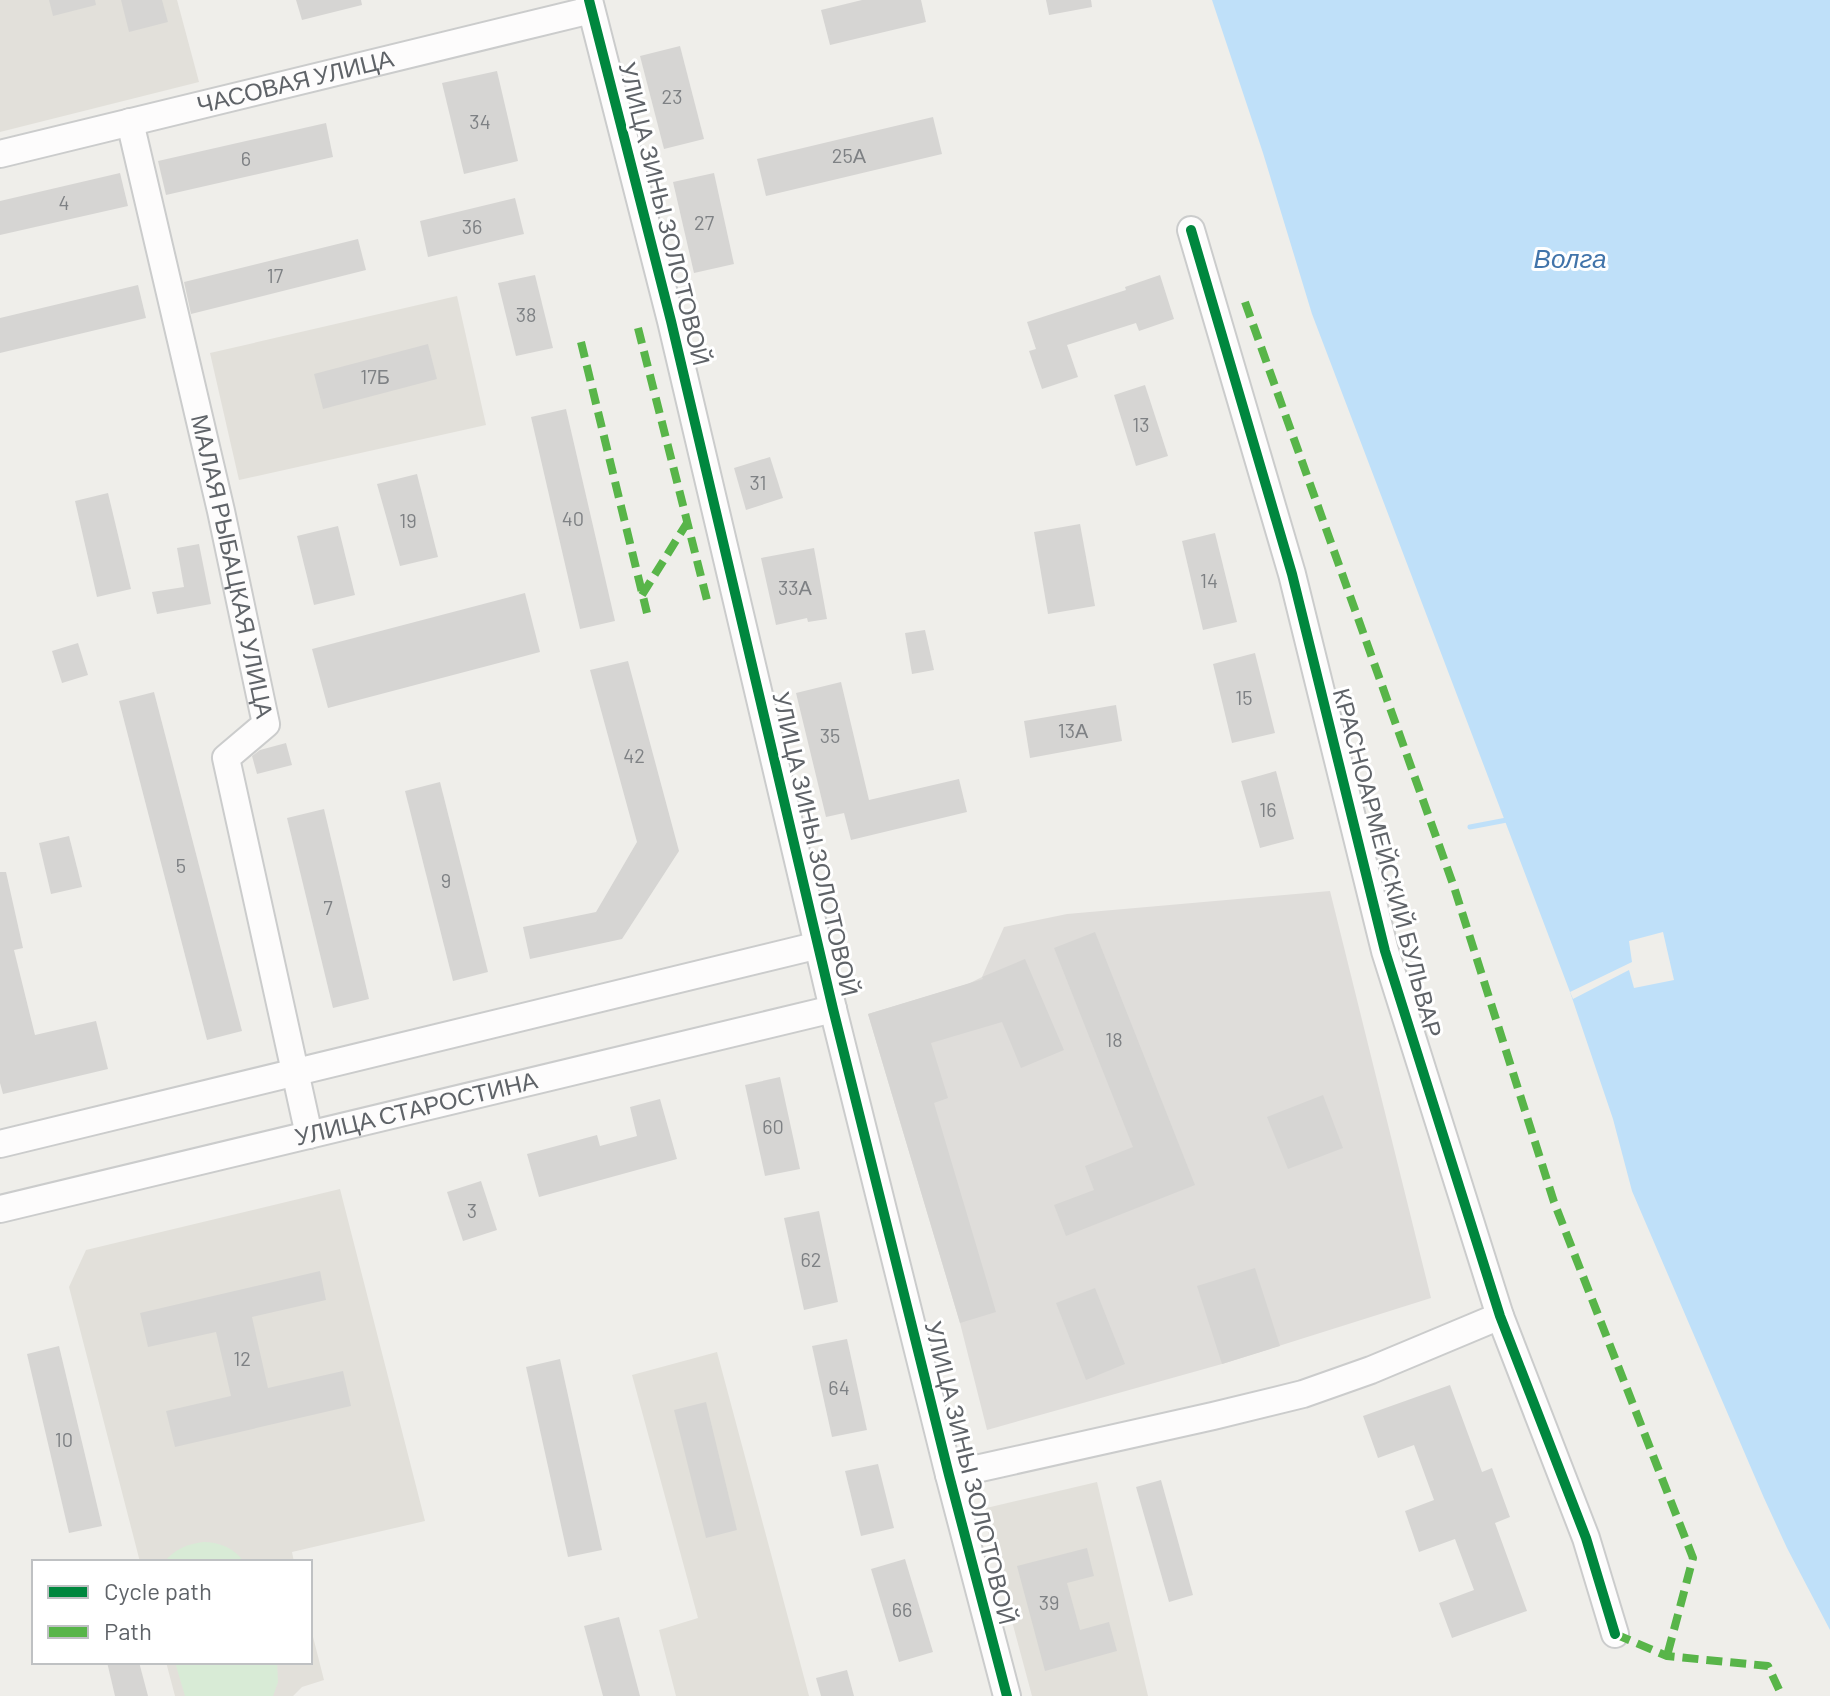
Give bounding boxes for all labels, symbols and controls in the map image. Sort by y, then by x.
street label: ЧАСОВАЯ УЛИЦА [194,43,396,119]
street label: УЛИЦА ЗИНЫ ЗОЛОТОВОЙ [614,59,717,368]
house number: 23 [662,84,682,108]
house number: 34 [469,109,491,133]
house number: 25А [832,143,867,167]
house number: 6 [241,146,251,170]
house number: 4 [58,190,70,214]
house number: 27 [694,210,715,234]
house number: 36 [462,214,482,238]
water label: Волга [1534,242,1606,273]
house number: 17 [267,263,284,287]
house number: 38 [516,302,536,326]
house number: 17Б [360,364,390,388]
street label: МАЛАЯ РЫБАЦКАЯ УЛИЦА [186,411,280,721]
house number: 13 [1132,412,1150,436]
house number: 31 [749,470,767,494]
house number: 40 [562,506,584,530]
house number: 19 [399,508,417,532]
house number: 14 [1200,568,1218,592]
house number: 33А [778,575,813,599]
house number: 15 [1235,685,1253,709]
street label: КРАСНОАРМЕЙСКИЙ БУЛЬВАР [1328,685,1449,1041]
street label: УЛИЦА ЗИНЫ ЗОЛОТОВОЙ [767,689,866,999]
house number: 13А [1058,718,1089,742]
house number: 35 [820,723,840,747]
house number: 42 [623,743,645,767]
house number: 16 [1259,797,1277,821]
house number: 5 [176,853,186,877]
house number: 9 [441,868,451,892]
house number: 7 [323,895,333,919]
house number: 18 [1105,1027,1123,1051]
street label: УЛИЦА СТАРОСТИНА [292,1065,540,1151]
house number: 60 [762,1114,784,1138]
house number: 3 [467,1198,477,1222]
house number: 62 [800,1247,822,1271]
street label: УЛИЦА ЗИНЫ ЗОЛОТОВОЙ [920,1318,1023,1627]
house number: 12 [233,1346,251,1370]
house number: 64 [828,1375,850,1399]
house number: 10 [55,1427,73,1451]
legend [32,1560,312,1664]
text: Cycle path [104,1576,212,1605]
house number: 39 [1039,1590,1059,1614]
house number: 66 [892,1597,912,1621]
text: Path [104,1616,152,1645]

